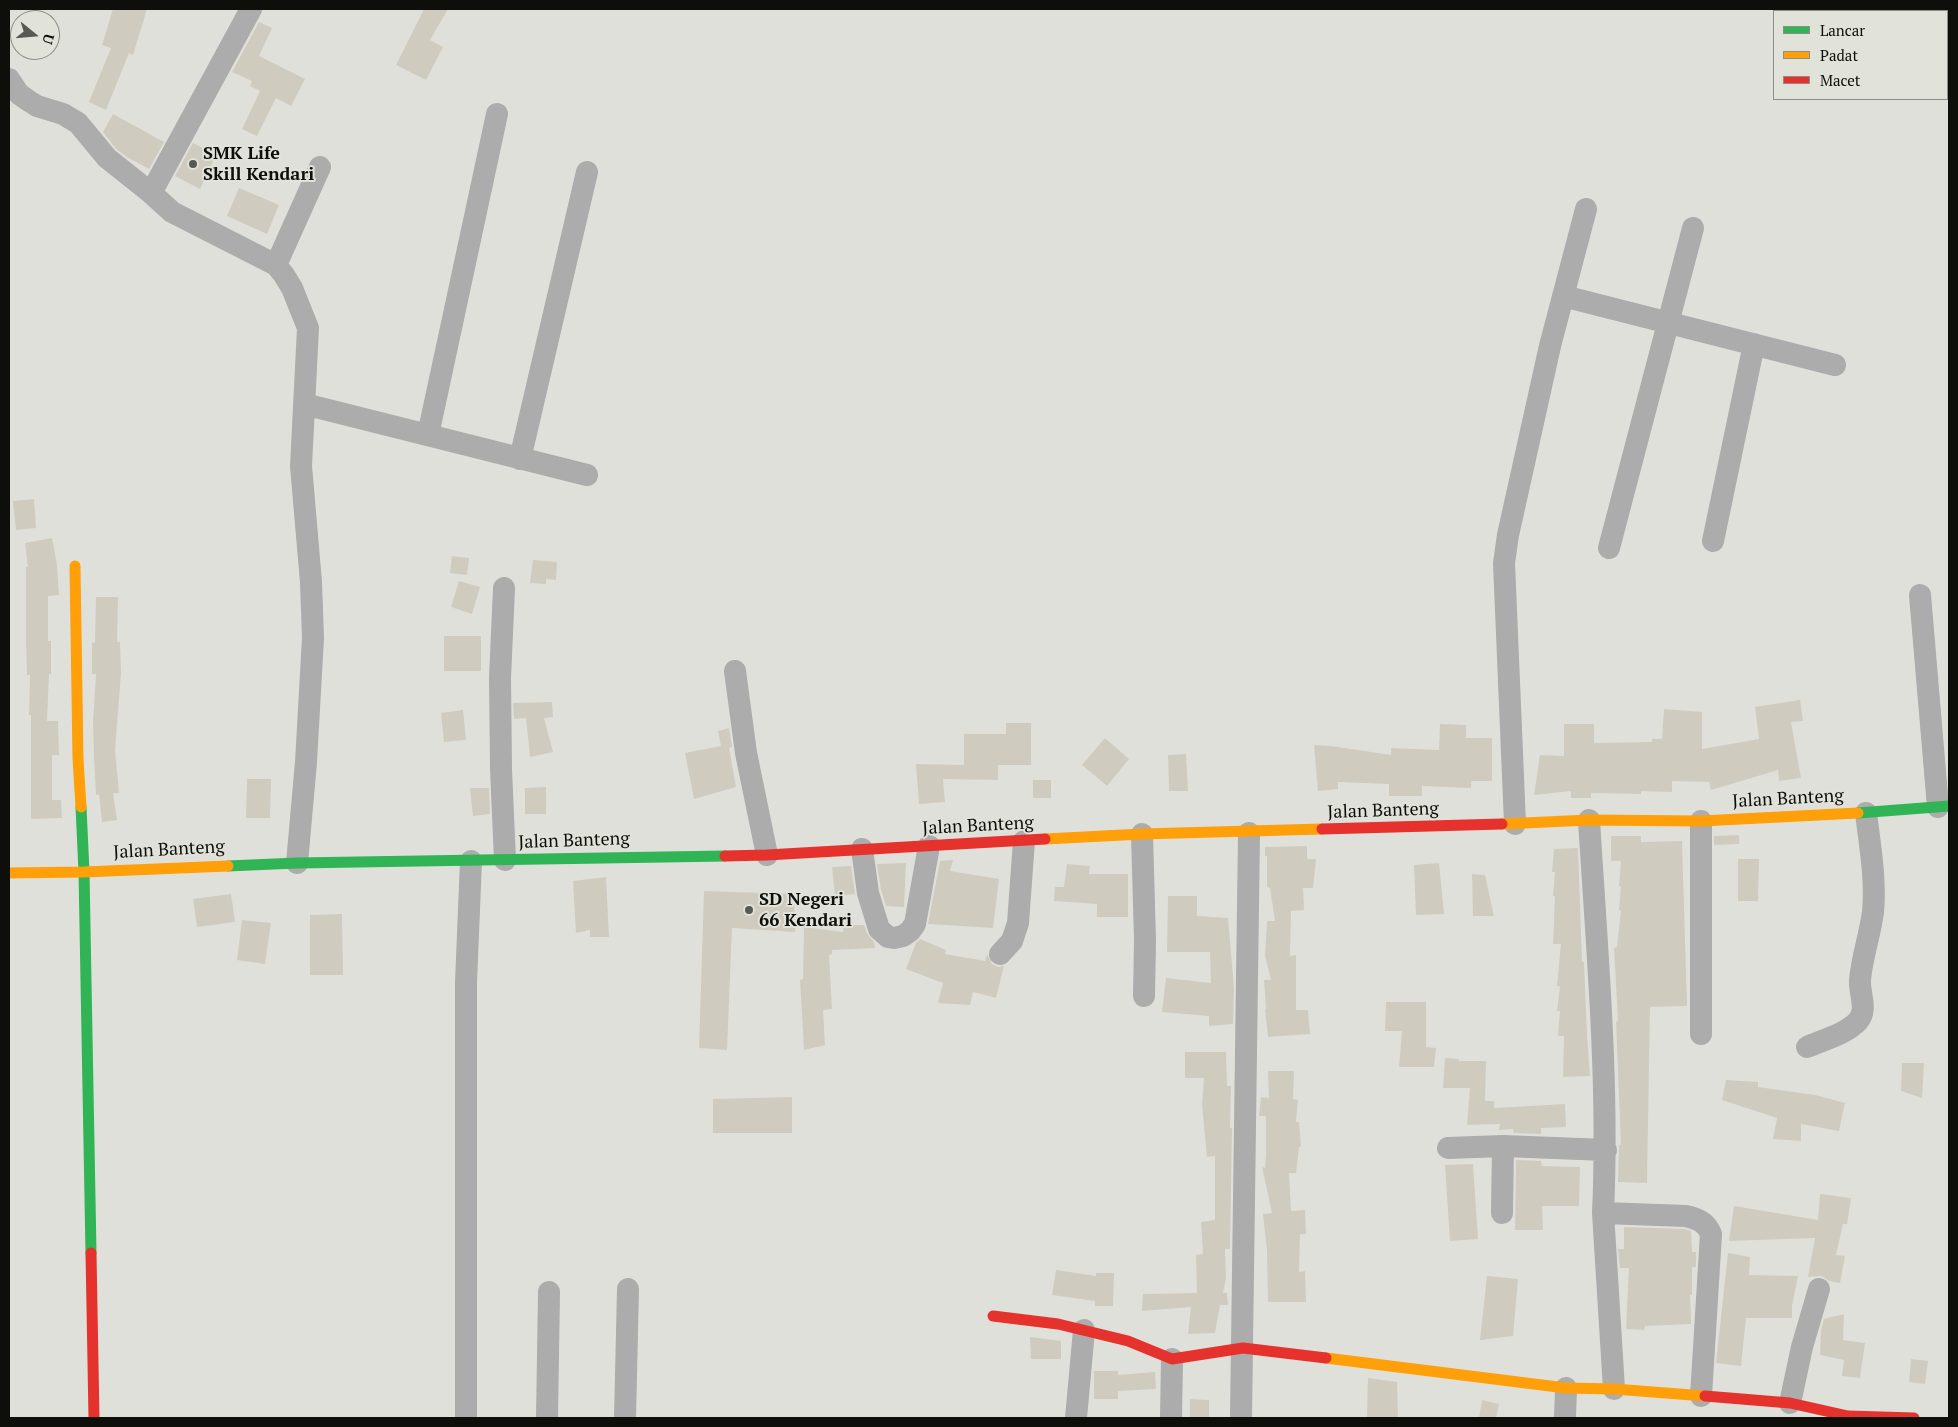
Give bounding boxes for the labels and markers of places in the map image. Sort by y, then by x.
place label: SMK Life Skill Kendari [203,143,314,186]
marker: SMK Life Skill Kendari [187,158,199,170]
place label: SD Negeri 66 Kendari [759,889,852,932]
marker: SD Negeri 66 Kendari [743,904,755,916]

